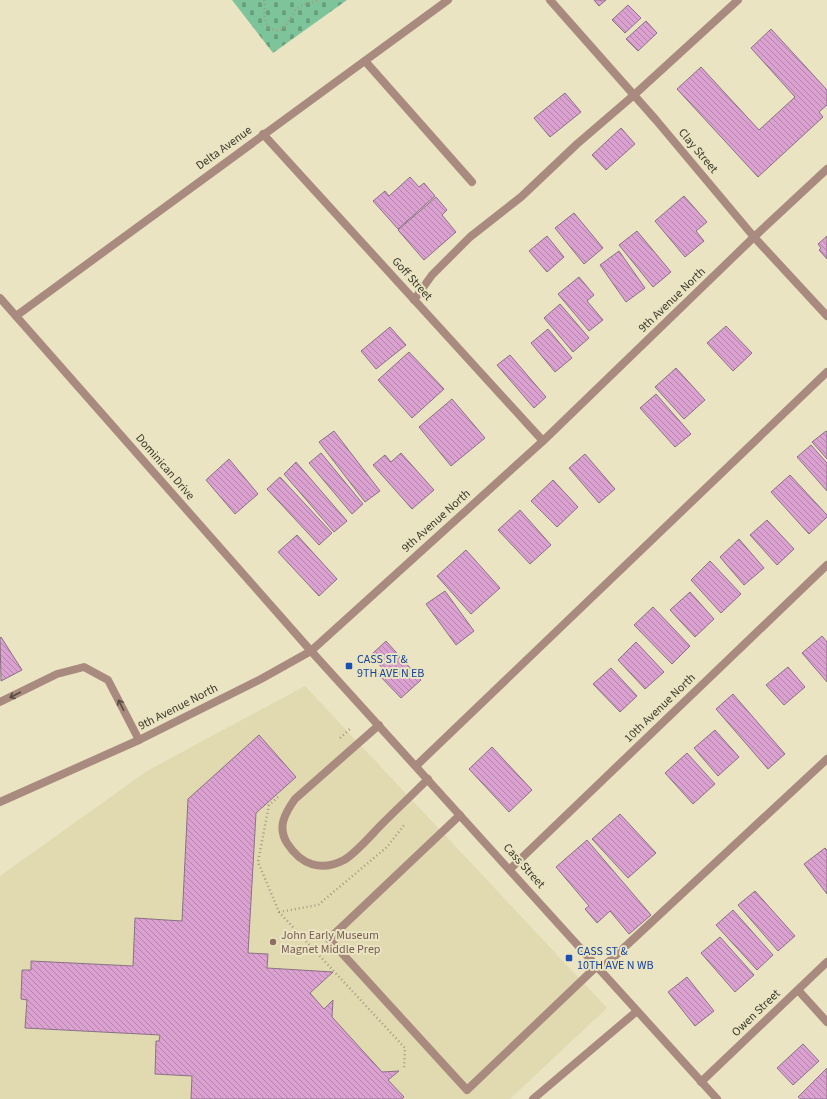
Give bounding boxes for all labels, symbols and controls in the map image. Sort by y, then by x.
street label: Delta Avenue [192,122,256,174]
street label: Clay Street [674,125,722,177]
street label: Goff Street [388,254,436,304]
street label: 9th Avenue North [635,264,709,336]
street label: Dominican Drive [131,430,199,504]
street label: 9th Avenue North [398,485,474,557]
place label: CASS ST & 9TH AVE N EB [357,651,424,682]
marker: CASS ST & 9TH AVE N EB [344,661,354,671]
street label: 10th Avenue North [621,669,699,747]
street label: 9th Avenue North [135,680,221,734]
one-way arrow [9,691,21,699]
one-way arrow [116,700,124,712]
street label: Cass Street [499,840,549,892]
place label: John Early Museum Magnet Middle Prep [281,927,381,958]
marker: John Early Museum Magnet Middle Prep [268,937,278,947]
place label: CASS ST & 10TH AVE N WB [577,943,654,974]
marker: CASS ST & 10TH AVE N WB [564,953,574,963]
street label: Owen Street [728,986,784,1040]

